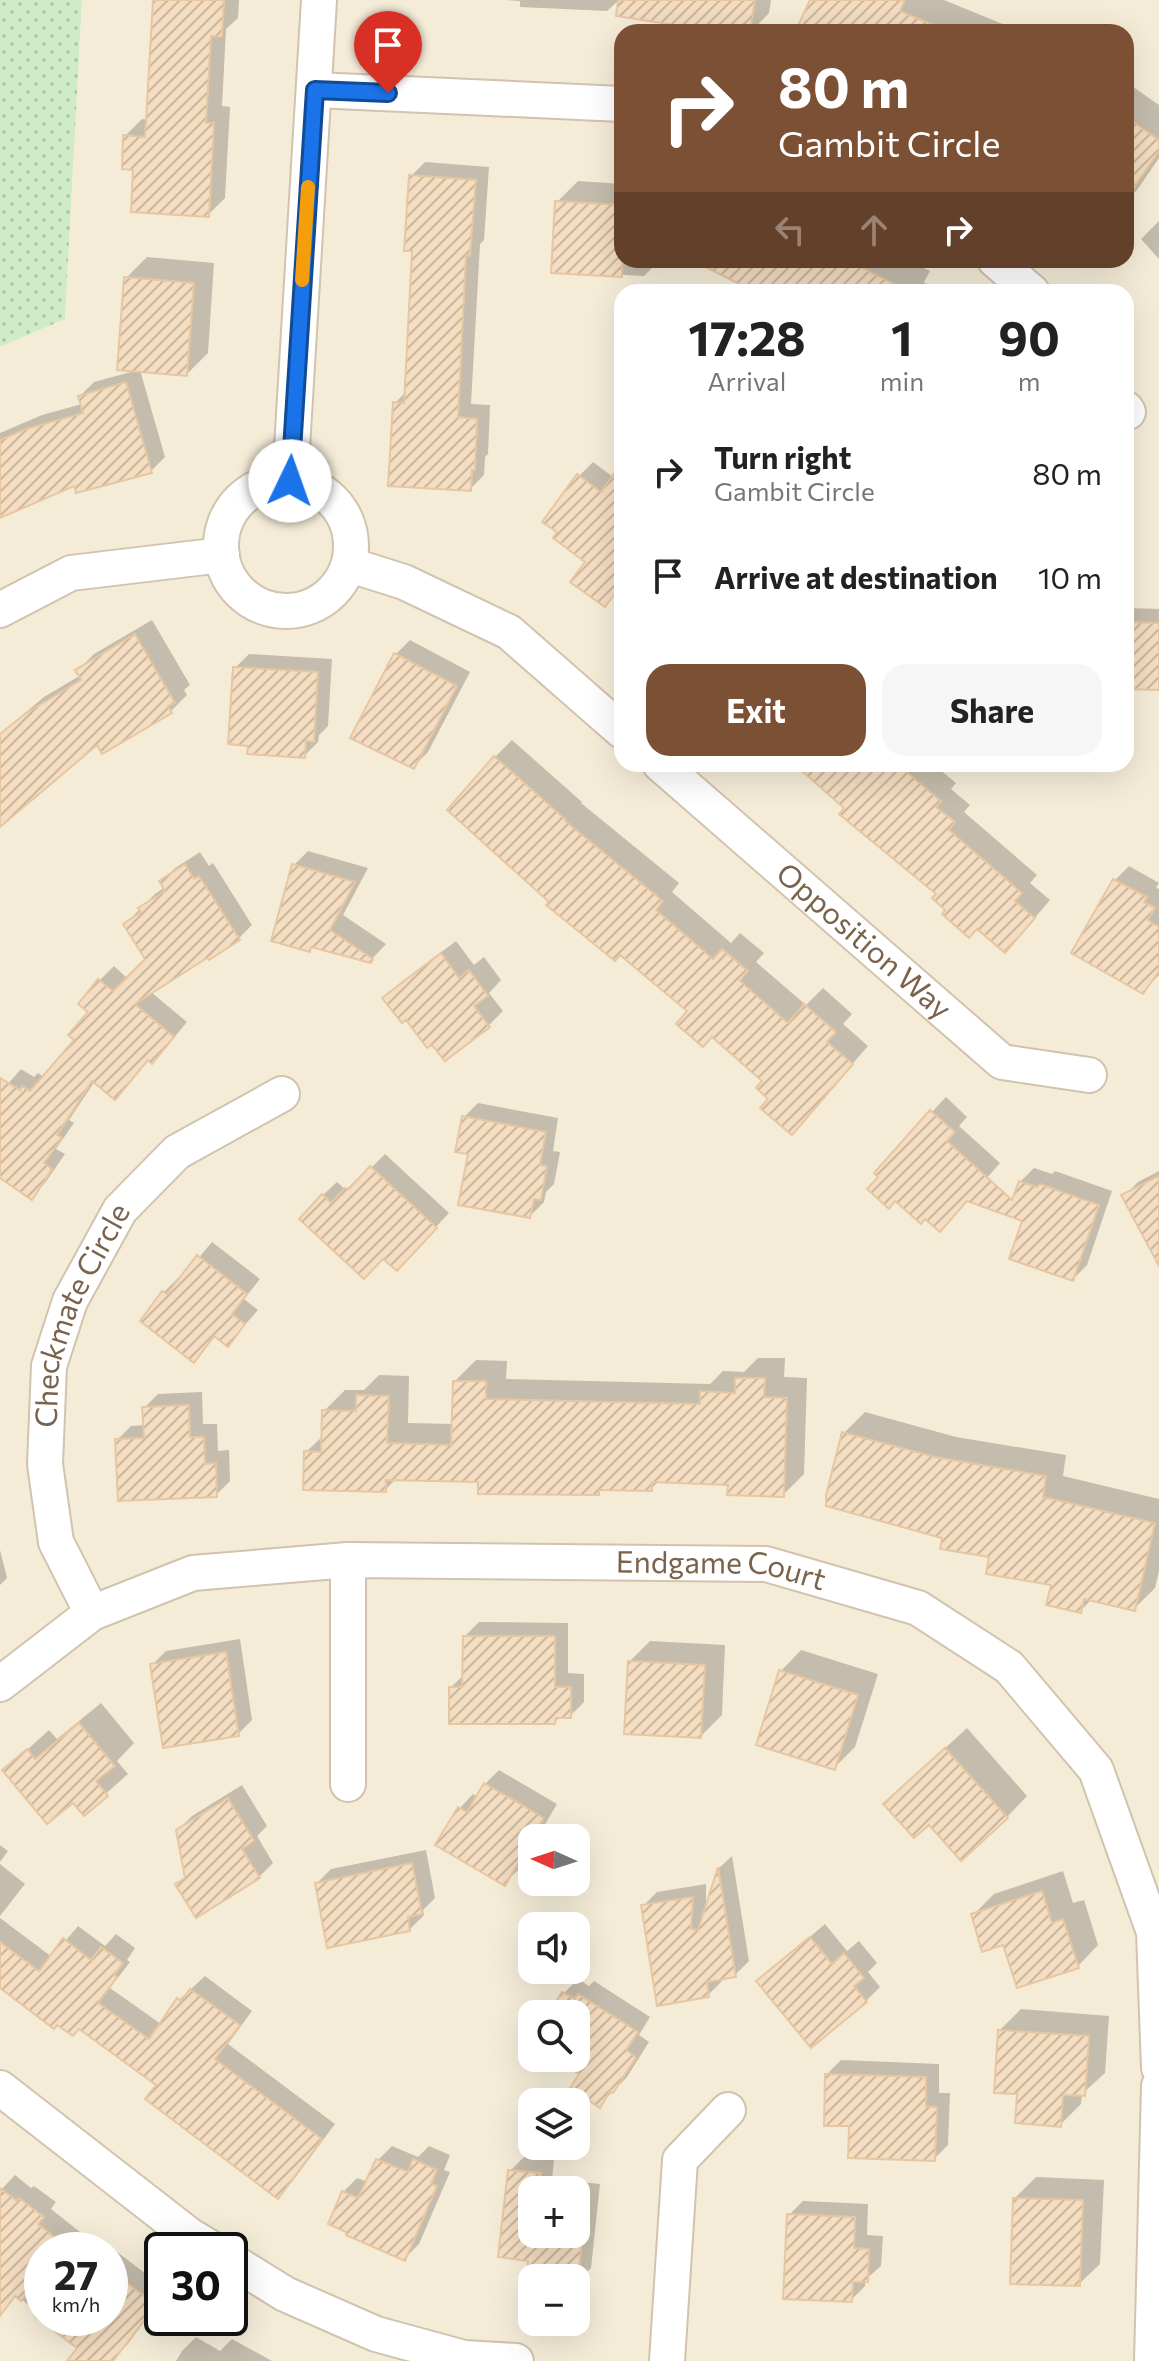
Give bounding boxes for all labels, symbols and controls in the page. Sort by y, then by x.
pin [354,11,422,93]
icon: arrive [366,23,410,67]
text: 80 m [778,51,909,120]
icon: right [646,56,750,160]
text: Gambit Circle [778,120,1000,164]
icon: left [768,208,812,252]
icon: ahead [852,208,896,252]
icon: right [936,208,980,252]
text: 17:28 [688,307,806,366]
text: 1 [891,307,913,366]
text: 90 [998,307,1060,366]
text: Arrival [708,365,786,396]
text: min [880,365,924,396]
text: m [1018,365,1040,396]
text: Turn right [714,438,851,475]
position arrow [248,439,332,523]
icon: right [646,450,690,494]
text: 80 m [1032,454,1102,491]
text: Gambit Circle [714,475,875,506]
icon: arrive [646,554,690,598]
text: Arrive at destination [714,558,998,595]
text: 10 m [1038,558,1102,595]
button: Exit [646,664,866,756]
button: Share [882,664,1102,756]
street label: Opposition Way [770,853,960,1026]
street label: Checkmate Circle [26,1196,136,1428]
street label: Endgame Court [616,1542,831,1596]
north arrow [518,1824,590,1896]
map controls [518,1824,590,2336]
button: sound [518,1912,590,1984]
button: search [518,2000,590,2072]
button: layers [518,2088,590,2160]
button: + [518,2176,590,2248]
speed limit sign: 30 [144,2232,248,2336]
text: 27 [54,2249,98,2298]
button: − [518,2264,590,2336]
text: km/h [52,2292,100,2316]

